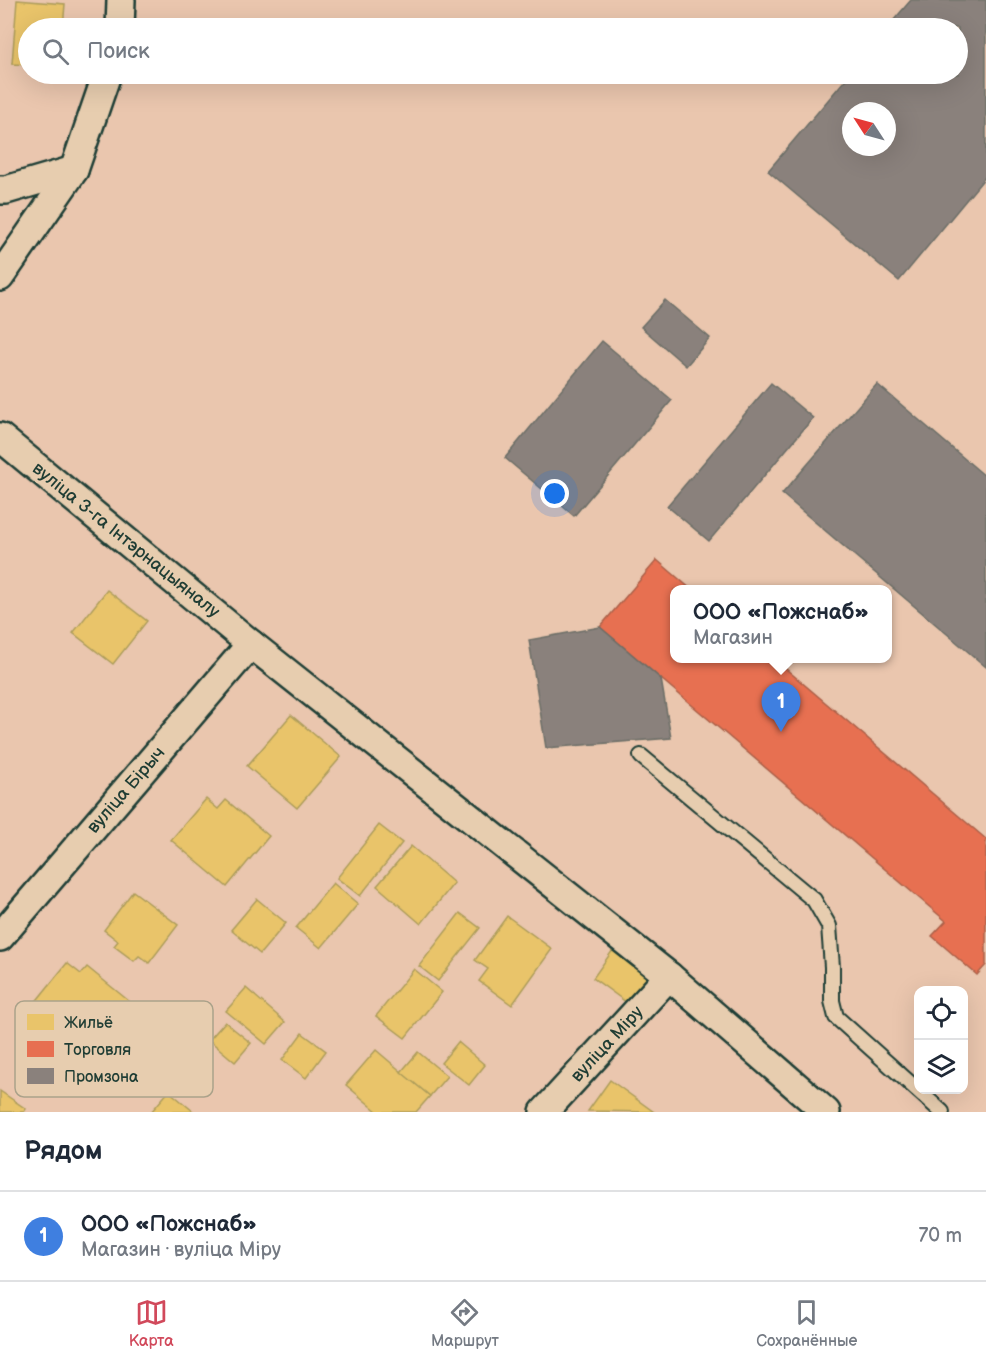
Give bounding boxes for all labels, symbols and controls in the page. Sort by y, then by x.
search box [18,18,968,84]
icon: search [39,35,72,68]
text: Поиск [87,38,150,65]
north arrow [842,102,896,156]
street label: вуліца 3-га Інтэрнацыяналу [28,458,224,623]
your location [540,479,569,508]
popup [670,585,892,663]
text: ООО «Пожснаб» [693,599,869,626]
text: Магазин [693,626,773,650]
pin: 1 [762,682,800,732]
street label: вуліца Бірыч [83,742,169,838]
map controls [914,986,968,1094]
button: locate [914,986,968,1040]
legend [15,1001,213,1097]
street label: вуліца Міру [566,1001,648,1086]
text: Жильё [64,1014,113,1033]
button: layers [914,1040,968,1094]
text: Торговля [64,1041,131,1060]
text: Промзона [64,1068,139,1087]
text: Рядом [24,1136,102,1167]
text: ООО «Пожснаб» [81,1211,257,1238]
text: 1 [39,1224,48,1248]
text: 70 m [918,1224,962,1248]
text: Магазин · вуліца Міру [81,1238,281,1262]
tab: Карта [129,1296,174,1351]
tab: Маршрут [431,1296,499,1351]
tab: Сохранённые [756,1296,857,1351]

